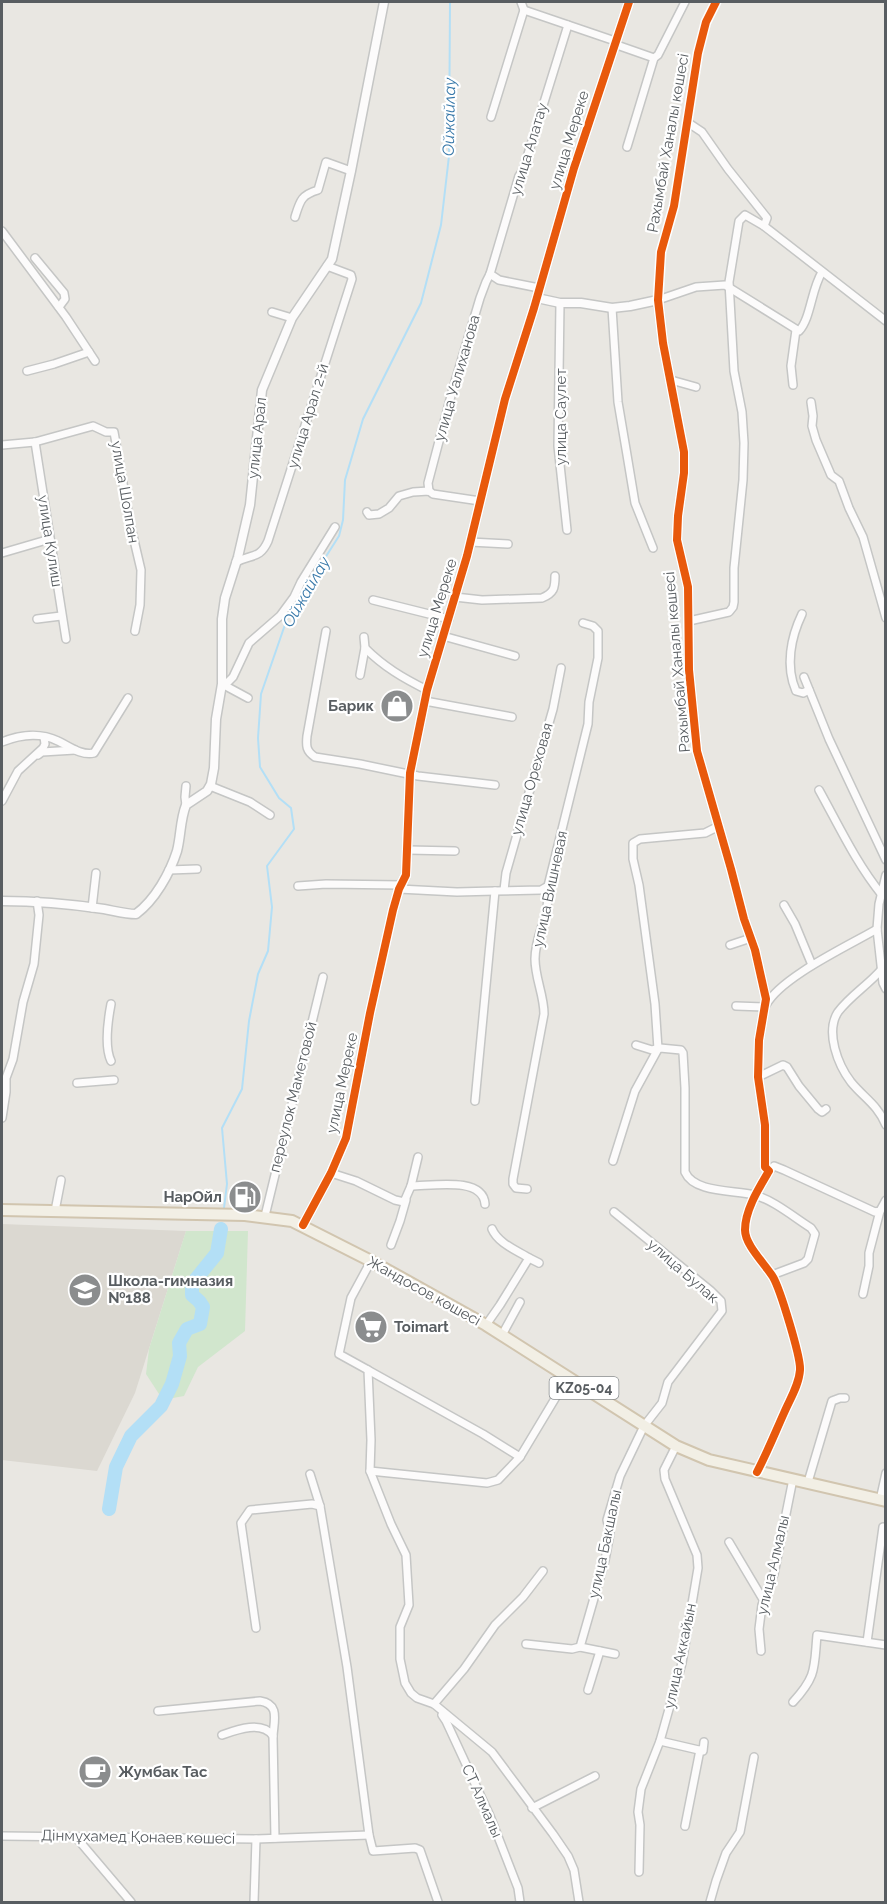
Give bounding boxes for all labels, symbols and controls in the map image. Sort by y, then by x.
street label: Рахымбай Ханалы көшесі [643,52,693,234]
water label: Ойжайлау [439,77,459,156]
street label: улица Мереке [545,88,593,192]
street label: улица Алатау [506,101,552,197]
street label: улица Уалиханова [430,313,484,443]
street label: улица Арал 2-й [283,361,333,471]
street label: улица Саулет [552,368,570,466]
street label: улица Арал [244,396,270,480]
street label: улица Шолпан [107,440,143,544]
street label: улица Кулиш [34,494,66,588]
water label: Ойжайлау [278,552,334,631]
street label: улица Мереке [413,556,461,660]
street label: Рахымбай Ханалы көшесі [660,571,694,753]
shop icon: Барик [379,688,415,724]
place label: Барик [328,697,374,715]
street label: улица Ореховая [507,721,557,837]
street label: улица Вишневая [529,829,571,949]
street label: переулок Маметовой [266,1020,320,1174]
street label: улица Мереке [323,1031,361,1135]
fuel station icon: НарОйл [227,1179,263,1215]
place label: НарОйл [163,1188,222,1206]
street label: улица Булак [644,1235,723,1307]
street label: Жандосов көшесі [364,1252,484,1330]
school or university icon: Школа-гимназия №188 [67,1272,103,1308]
place label: Школа-гимназия №188 [108,1272,233,1307]
supermarket icon: Toimart [353,1309,389,1345]
place label: Toimart [394,1318,449,1336]
road number: KZ05-04 [550,1377,618,1399]
street label: улица Бакшалы [585,1488,625,1600]
street label: улица Алмалы [753,1513,793,1617]
street label: улица Аккайын [660,1602,700,1710]
cafe icon: Жумбак Тас [77,1754,113,1790]
street label: СТ Алмалы [458,1762,506,1840]
place label: Жумбак Тас [118,1763,208,1781]
street label: Дінмұхамед Қонаев көшесі [41,1826,235,1848]

